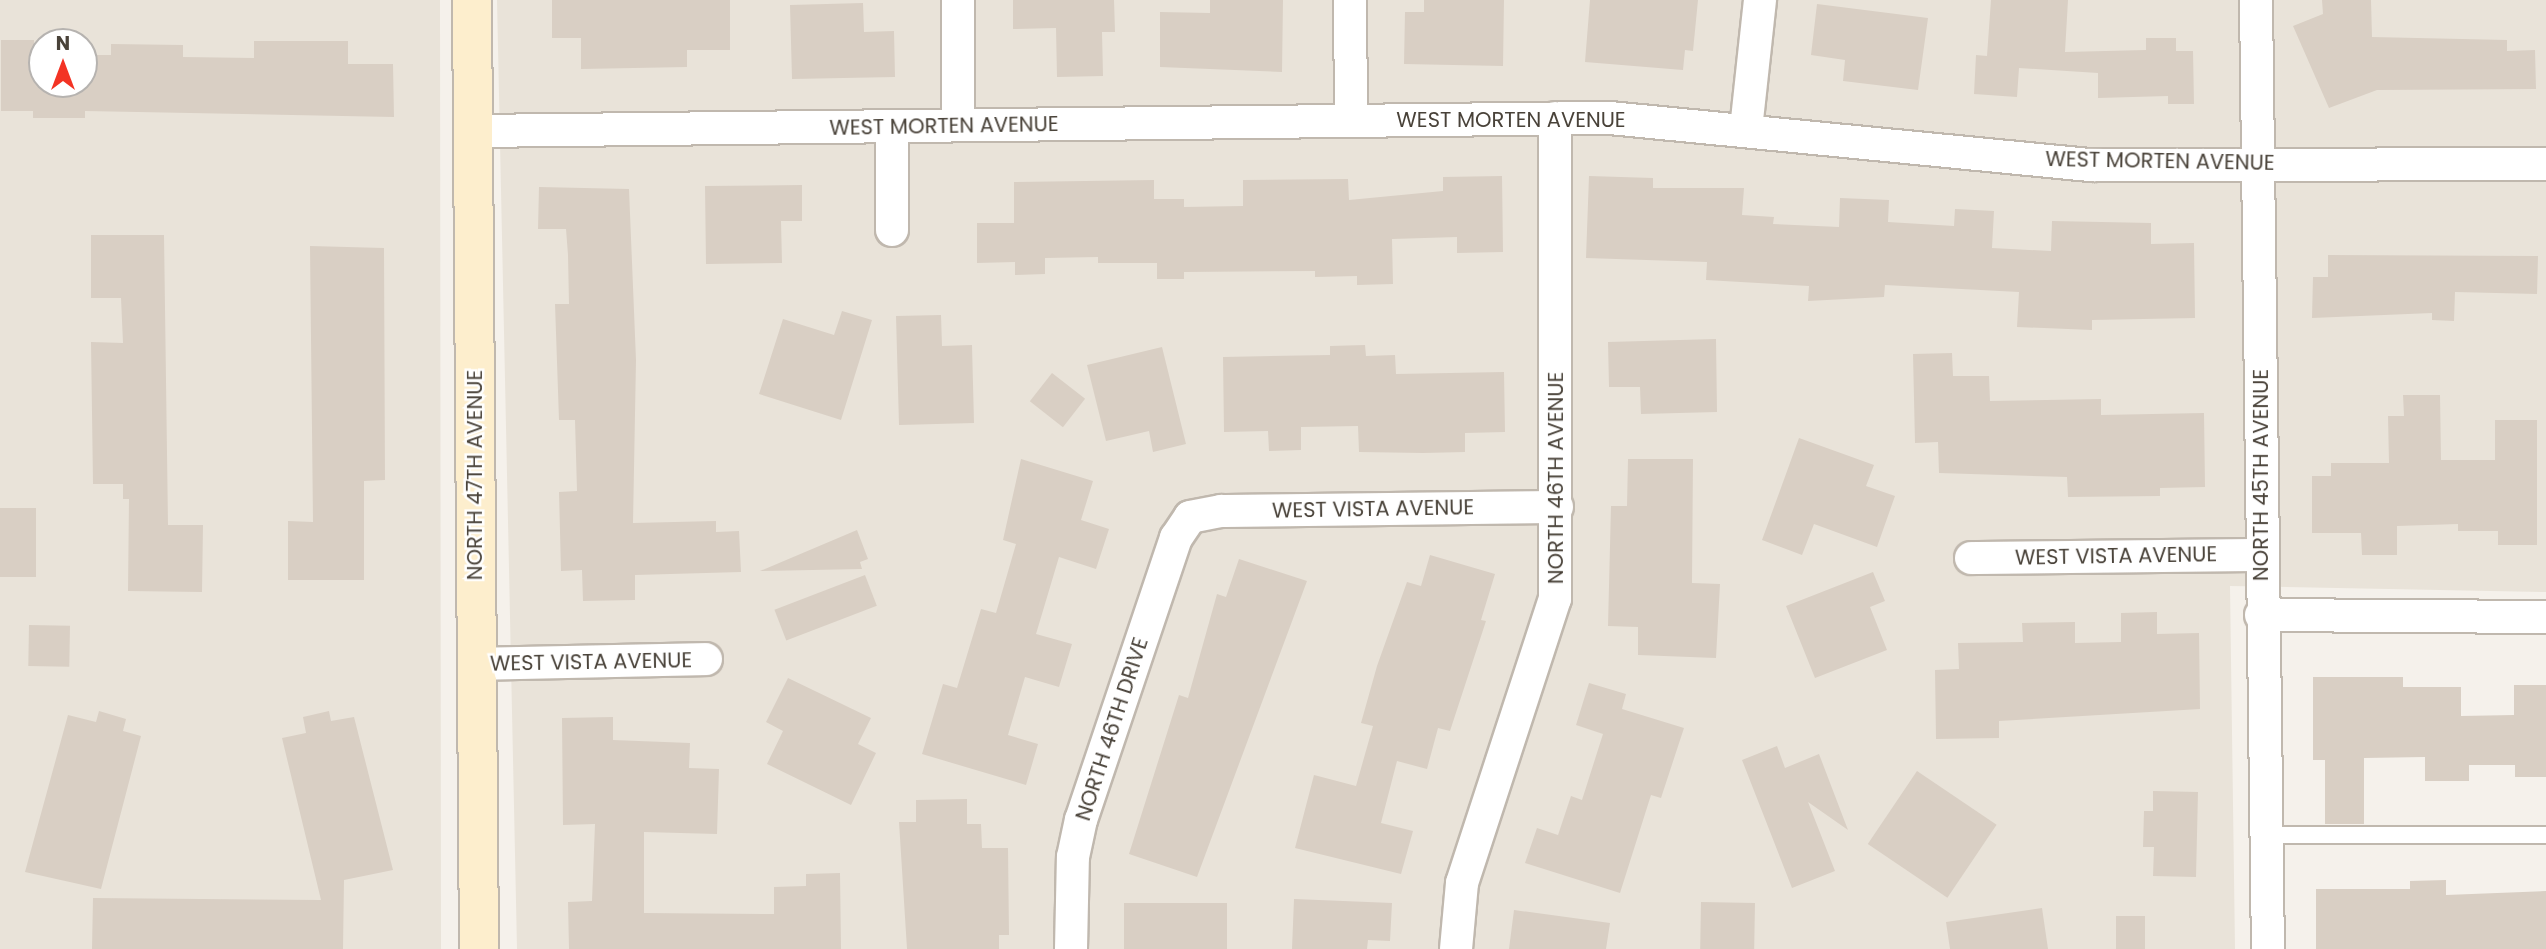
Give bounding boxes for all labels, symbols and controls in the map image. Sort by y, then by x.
north arrow [28,28,98,98]
text: N [56,30,70,57]
street label: WEST MORTEN AVENUE [1396,107,1626,133]
street label: WEST MORTEN AVENUE [829,111,1059,141]
street label: WEST MORTEN AVENUE [2045,146,2275,176]
street label: NORTH 45TH AVENUE [2248,369,2274,581]
street label: NORTH 47TH AVENUE [462,370,488,580]
street label: NORTH 46TH AVENUE [1543,372,1569,584]
street label: WEST VISTA AVENUE [1272,495,1474,523]
street label: WEST VISTA AVENUE [2015,542,2217,570]
street label: NORTH 46TH DRIVE [1070,634,1154,824]
street label: WEST VISTA AVENUE [490,648,692,676]

